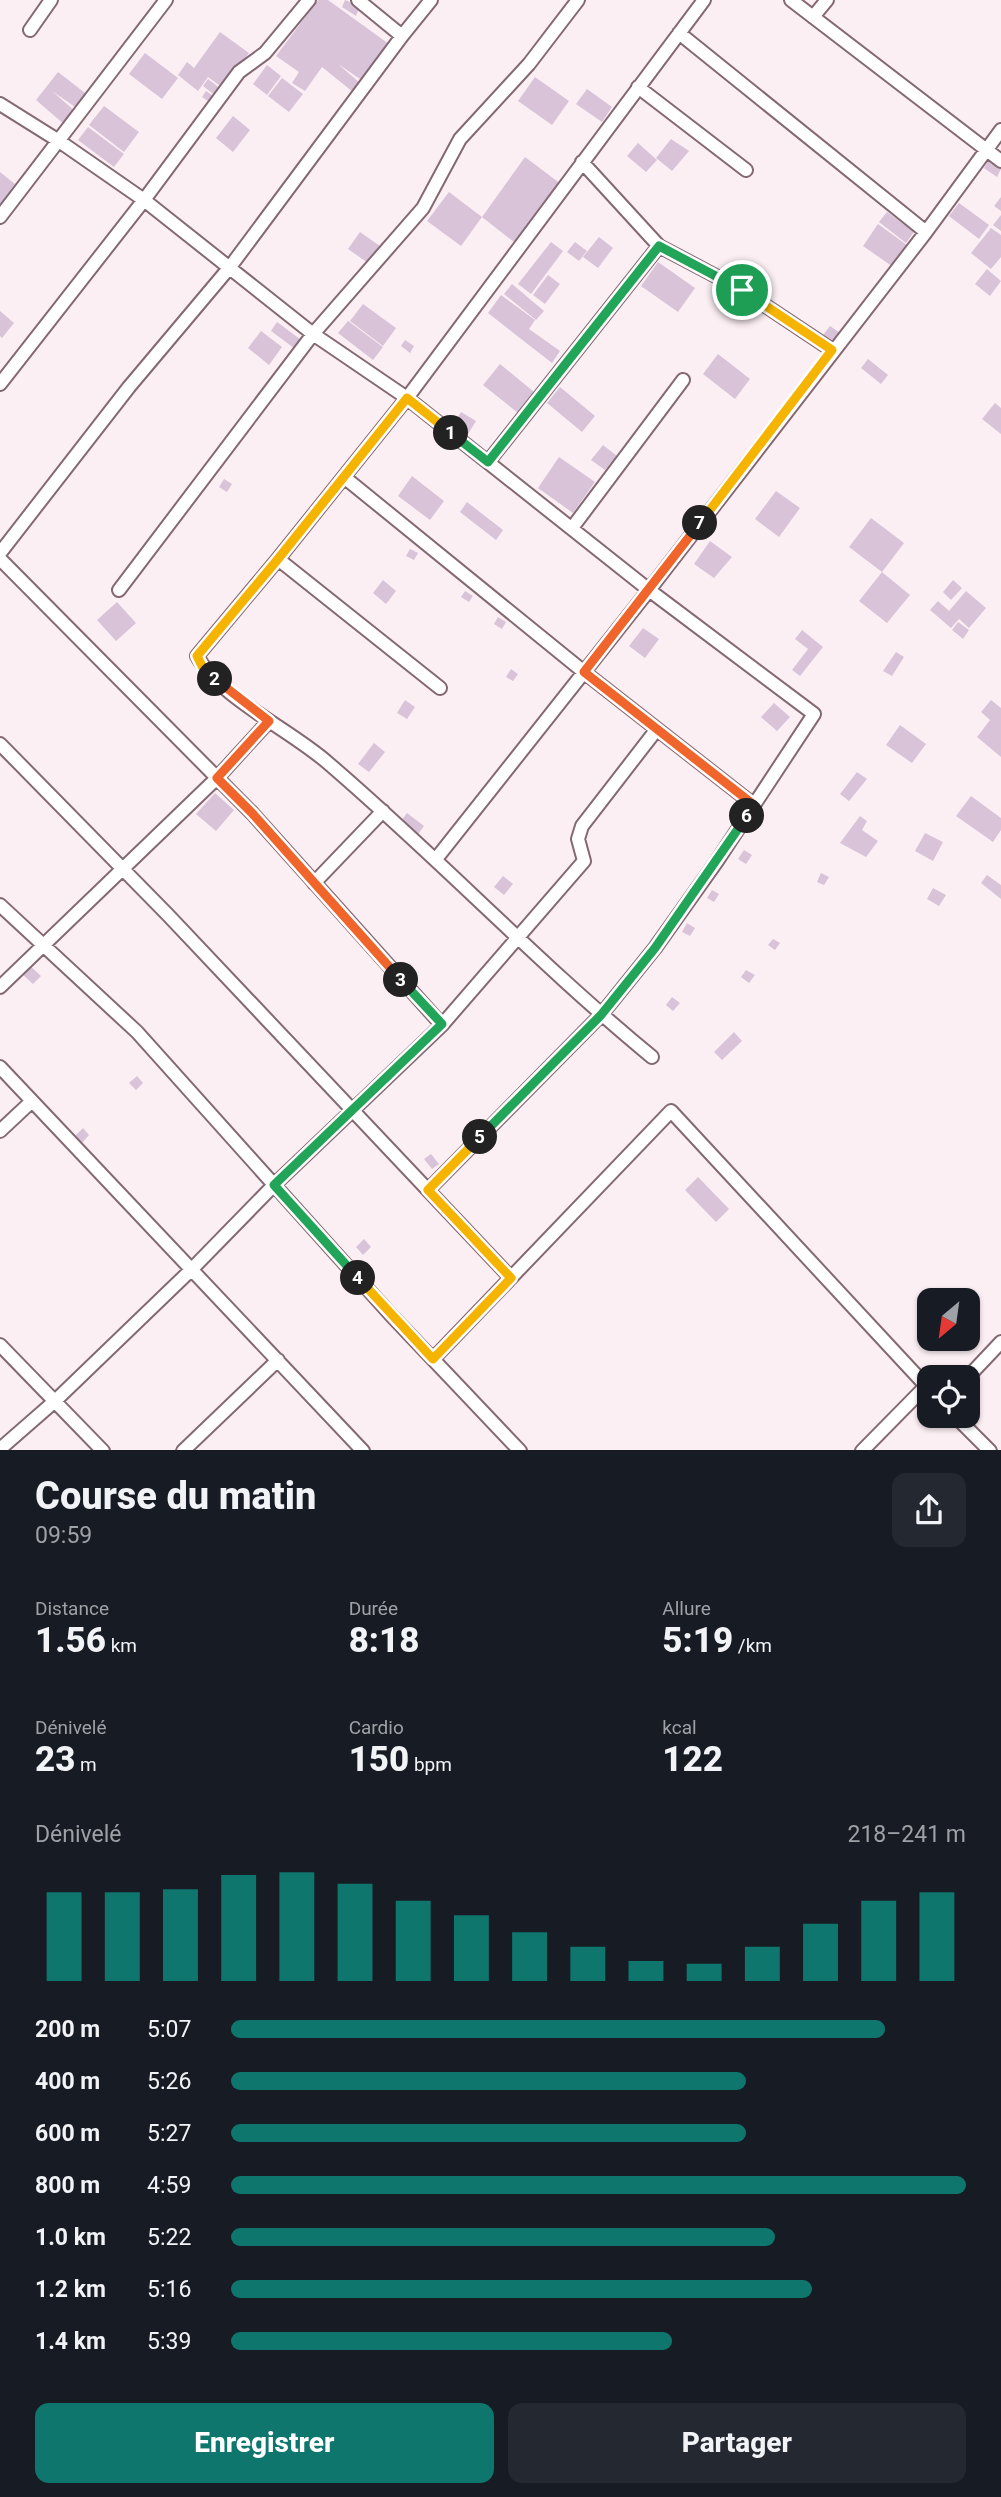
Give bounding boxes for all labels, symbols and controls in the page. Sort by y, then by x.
pin [712,260,772,320]
icon: arrive [723,271,761,309]
pin: 1 [434,416,468,450]
text: 1 [445,421,456,444]
pin: 7 [682,505,718,540]
text: 7 [694,511,705,534]
pin: 2 [198,662,232,696]
text: 2 [209,667,220,690]
pin: 6 [730,798,764,834]
text: 6 [741,804,752,827]
pin: 3 [384,962,418,998]
text: 3 [395,968,406,991]
pin: 5 [462,1120,498,1154]
text: 5 [474,1125,485,1148]
pin: 4 [340,1260,376,1296]
text: 4 [352,1266,363,1289]
north arrow [917,1288,980,1351]
map controls [917,1288,980,1428]
button: locate [917,1365,980,1428]
button: share [892,1473,966,1547]
text: Course du matin [35,1474,316,1518]
text: 09:59 [35,1522,92,1549]
text: Distance [35,1597,109,1620]
text: Durée [349,1597,398,1620]
text: Allure [662,1597,711,1620]
text: 1.56 [35,1620,106,1661]
text: 8:18 [349,1620,419,1661]
text: 5:19 [662,1620,733,1661]
text: km [106,1634,137,1657]
text: /km [733,1634,772,1657]
text: Dénivelé [35,1716,107,1739]
text: Cardio [349,1716,404,1739]
text: kcal [662,1716,697,1739]
text: 23 [35,1739,75,1780]
text: 150 [349,1739,409,1780]
text: 122 [662,1739,723,1780]
text: m [75,1753,97,1776]
text: bpm [409,1753,452,1776]
text: Dénivelé [35,1821,122,1848]
text: 218–241 m [847,1821,966,1848]
text: 200 m [35,2016,100,2043]
text: 5:07 [147,2016,191,2043]
text: 400 m [35,2068,100,2095]
text: 5:26 [147,2068,191,2095]
text: 600 m [35,2120,100,2147]
text: 5:27 [147,2120,191,2147]
text: 800 m [35,2172,100,2199]
text: 4:59 [147,2172,191,2199]
text: 1.0 km [35,2224,106,2251]
text: 5:22 [147,2224,191,2251]
text: 1.2 km [35,2276,106,2303]
text: 5:16 [147,2276,191,2303]
text: 1.4 km [35,2328,106,2355]
text: 5:39 [147,2328,191,2355]
button: Enregistrer [35,2403,494,2483]
button: Partager [508,2403,966,2483]

